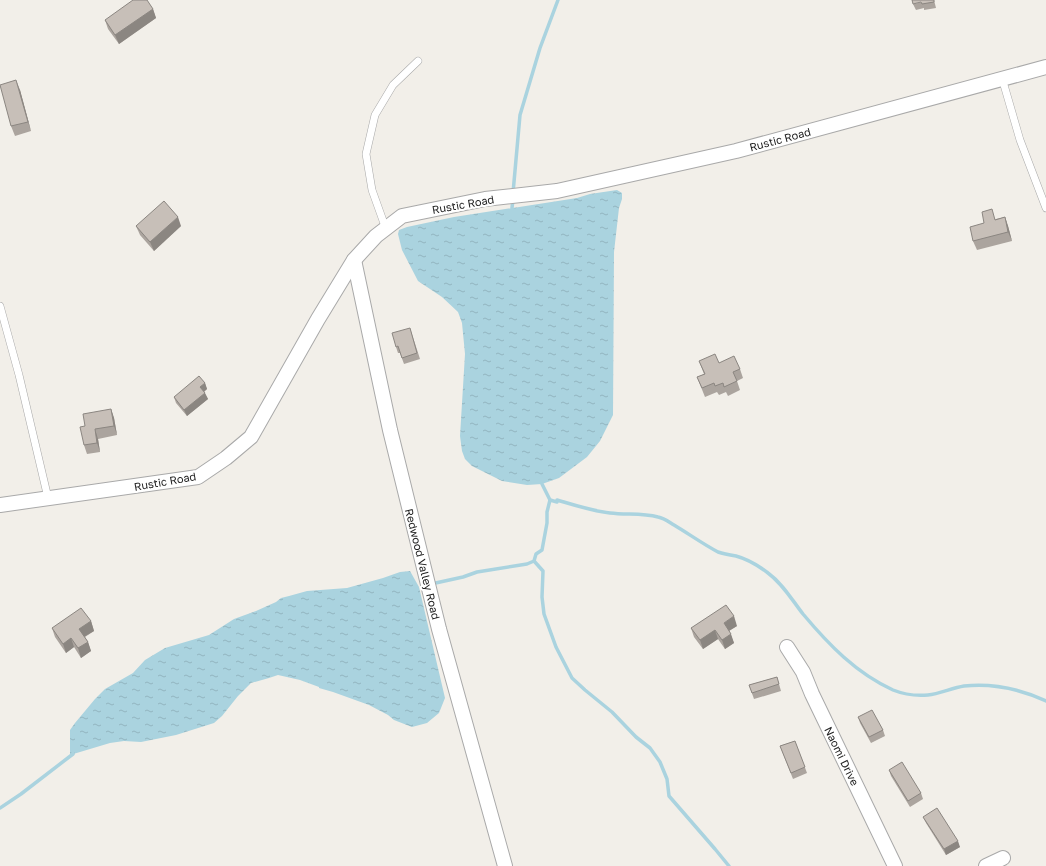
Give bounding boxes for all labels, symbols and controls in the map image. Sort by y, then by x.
street label: Rustic Road [748,125,812,153]
street label: Rustic Road [431,192,495,216]
street label: Rustic Road [133,469,197,493]
street label: Redwood Valley Road [403,507,443,621]
street label: Naomi Drive [822,724,862,788]

